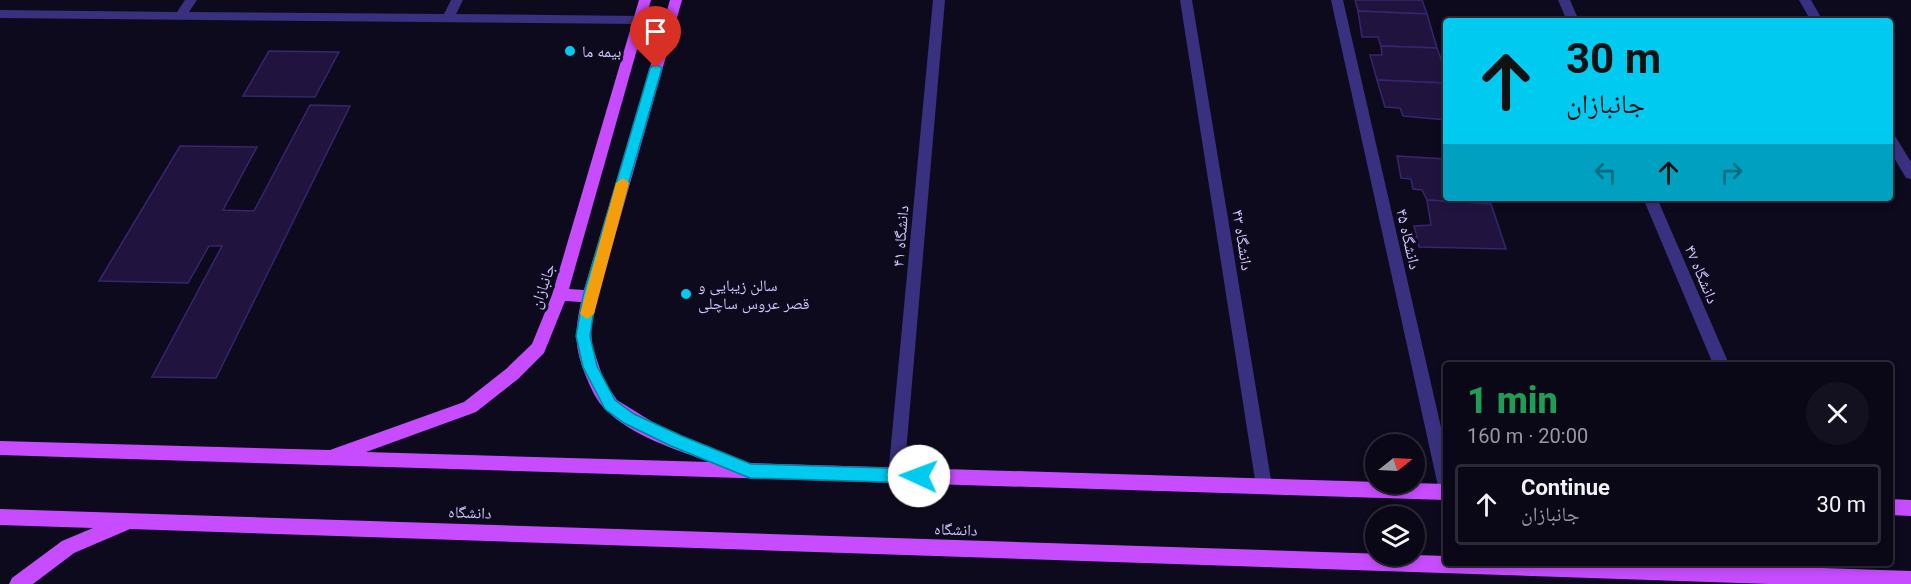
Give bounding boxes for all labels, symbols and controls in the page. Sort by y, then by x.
pin [630,6,681,68]
icon: arrive [639,15,672,48]
text: 30 m [1566,34,1661,83]
place label: بیمه ما [582,42,621,61]
icon: ahead [1467,42,1545,120]
marker: بیمه ما [563,44,577,58]
text: جانبازان [1566,88,1645,120]
icon: left [1589,156,1622,189]
icon: ahead [1652,156,1685,189]
icon: right [1715,156,1748,189]
street label: دانشگاه ۴۱ [888,204,913,268]
street label: دانشگاه ۴۵ [1392,207,1425,271]
street label: دانشگاه ۴۳ [1228,208,1257,272]
street label: دانشگاه ۴۷ [1681,242,1722,306]
street label: جانبازان [526,261,560,312]
place label: سالن زیبایی و قصر عروس ساچلی [698,276,809,314]
marker: سالن زیبایی و قصر عروس ساچلی [679,287,693,301]
text: 1 min [1467,380,1558,422]
button: close [1806,382,1869,445]
text: 160 m · 20:00 [1467,424,1588,448]
north arrow [1365,434,1425,494]
map controls [1365,434,1425,566]
position arrow [887,444,951,508]
text: Continue [1521,475,1610,500]
icon: ahead [1470,488,1503,521]
text: 30 m [1817,492,1866,517]
street label: دانشگاه [448,502,492,523]
text: جانبازان [1521,502,1579,526]
button: layers [1365,506,1425,566]
street label: دانشگاه [934,519,978,540]

